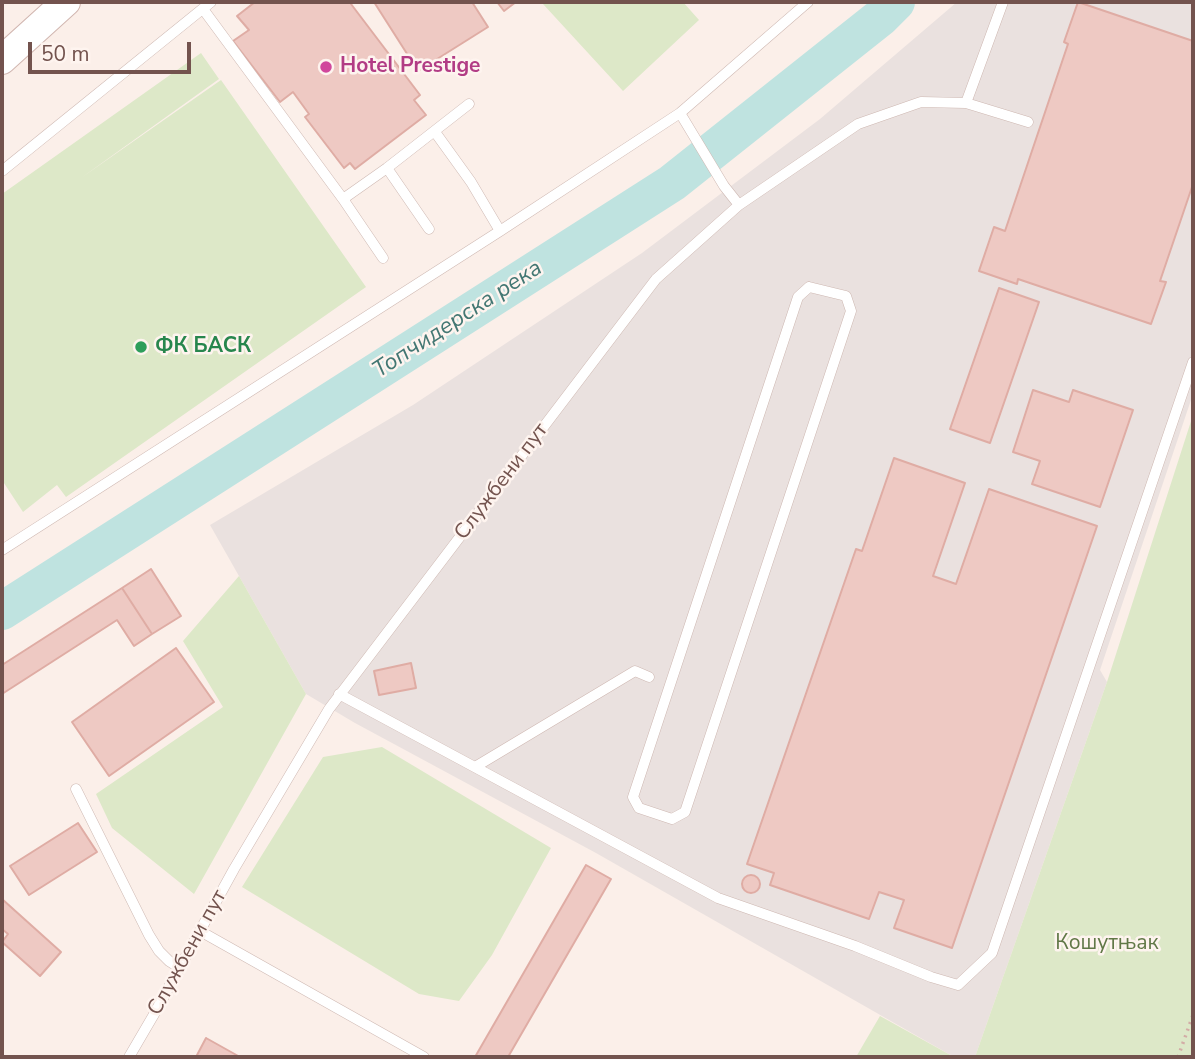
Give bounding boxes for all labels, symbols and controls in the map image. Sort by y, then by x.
scale bar [32,28,194,72]
text: 50 m [41,40,90,68]
place label: Hotel Prestige [340,54,480,80]
marker: Hotel Prestige [318,59,334,75]
water label: Топчидерска река [368,255,548,385]
place label: ФК БАСК [155,334,251,360]
marker: ФК БАСК [133,339,149,355]
street label: Службени пут [450,419,554,545]
street label: Службени пут [143,886,233,1020]
park label: Кошутњак [1055,931,1159,957]

